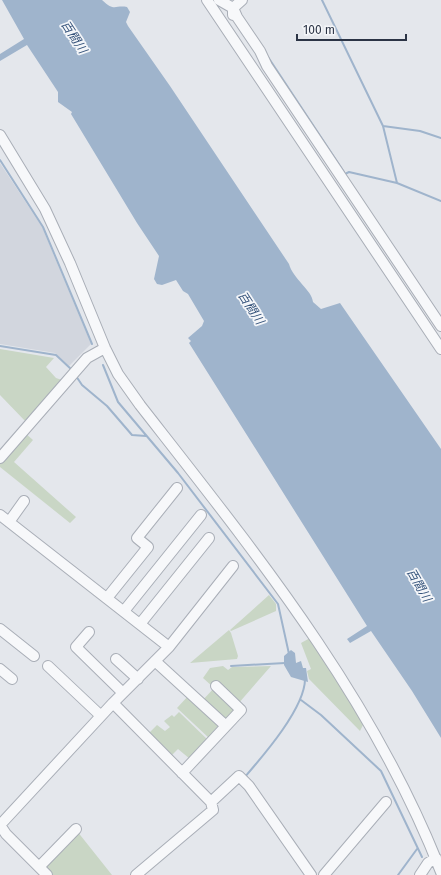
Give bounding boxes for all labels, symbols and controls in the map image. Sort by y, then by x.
scale bar [297,16,406,42]
water label: 百間川 [58,18,91,58]
text: 100 m [303,23,335,37]
water label: 百間川 [235,289,268,329]
water label: 百間川 [404,566,435,606]

